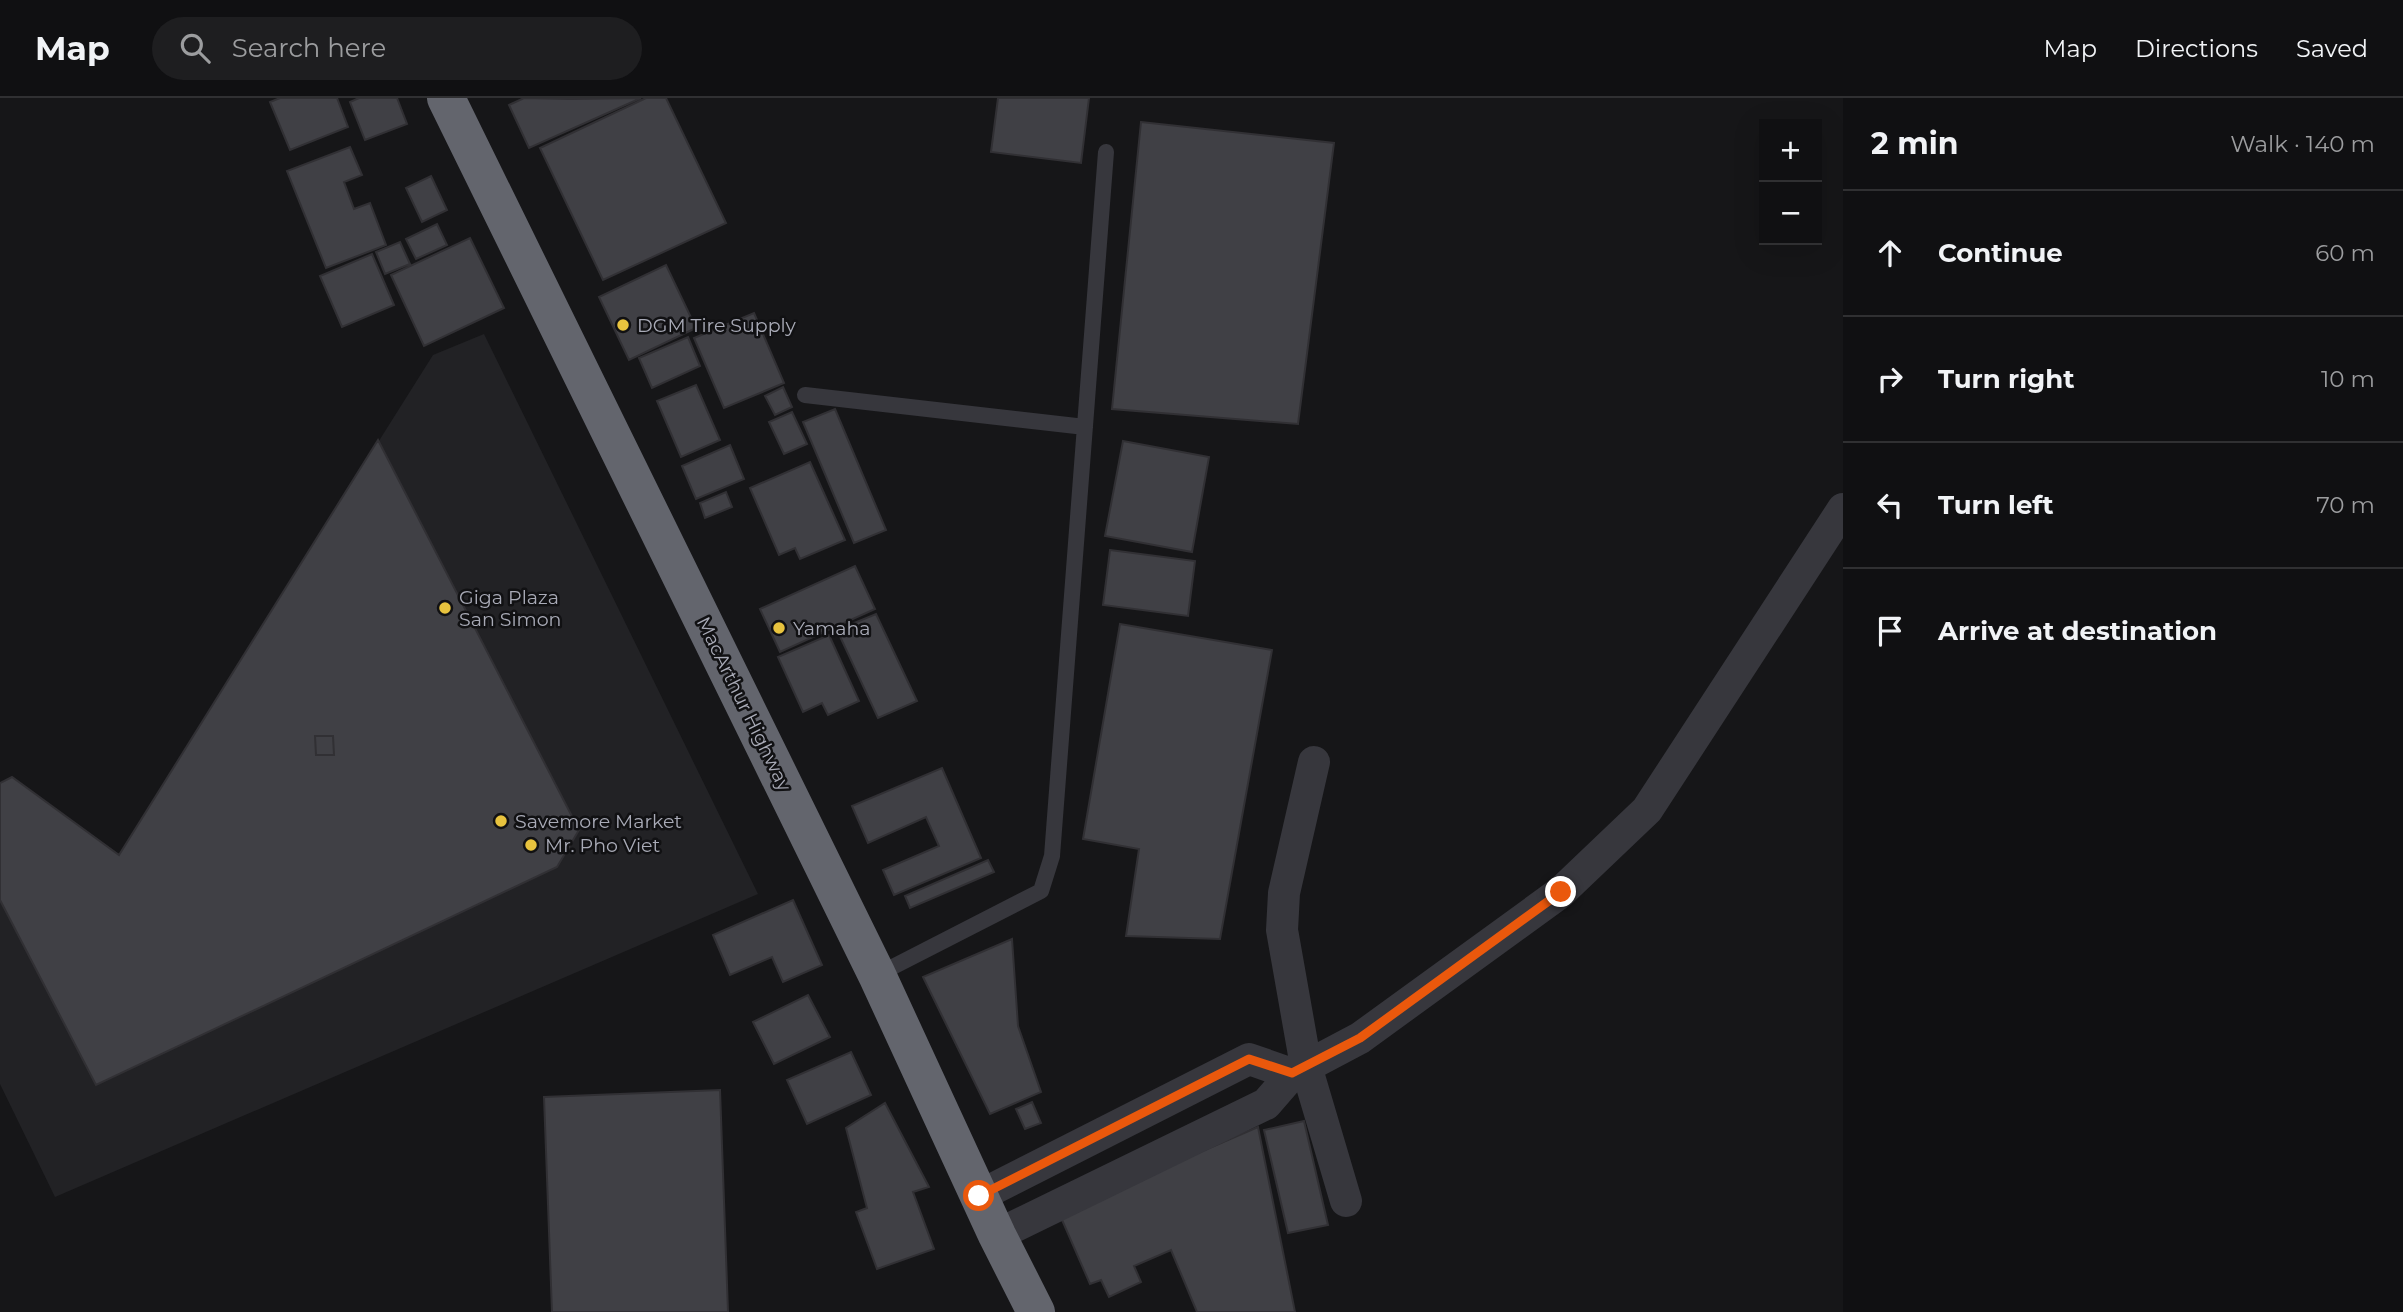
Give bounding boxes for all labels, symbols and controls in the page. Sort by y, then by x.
search box [152,17,642,80]
text: Map [35,28,110,68]
icon: search [176,29,214,67]
text: Search here [232,32,386,64]
text: Map [2044,34,2097,63]
text: Directions [2135,34,2258,63]
text: Saved [2296,34,2368,63]
map controls [1759,119,1822,245]
button: + [1759,119,1822,182]
text: 2 min [1871,125,1958,162]
text: Walk · 140 m [2230,130,2375,158]
button: − [1759,182,1822,245]
icon: ahead [1871,234,1909,272]
text: Continue [1938,237,2063,269]
text: 60 m [2315,239,2375,267]
place label: DGM Tire Supply [637,314,797,337]
marker: DGM Tire Supply [615,317,631,333]
icon: right [1871,360,1909,398]
text: Turn right [1938,363,2074,395]
text: 10 m [2321,365,2375,393]
icon: left [1871,486,1909,524]
text: Turn left [1938,489,2054,521]
text: 70 m [2316,491,2375,519]
place label: Giga Plaza San Simon [459,586,561,631]
marker: Giga Plaza San Simon [437,600,453,616]
icon: arrive [1871,612,1909,650]
street label: MacArthur Highway [692,613,797,796]
text: Arrive at destination [1938,615,2217,647]
place label: Yamaha [793,617,870,640]
marker: Yamaha [771,620,787,636]
place label: Savemore Market [515,810,682,833]
marker: Savemore Market [493,813,509,829]
place label: Mr. Pho Viet [545,834,660,857]
marker: Mr. Pho Viet [523,837,539,853]
route end [1545,876,1576,907]
route start [963,1180,994,1211]

